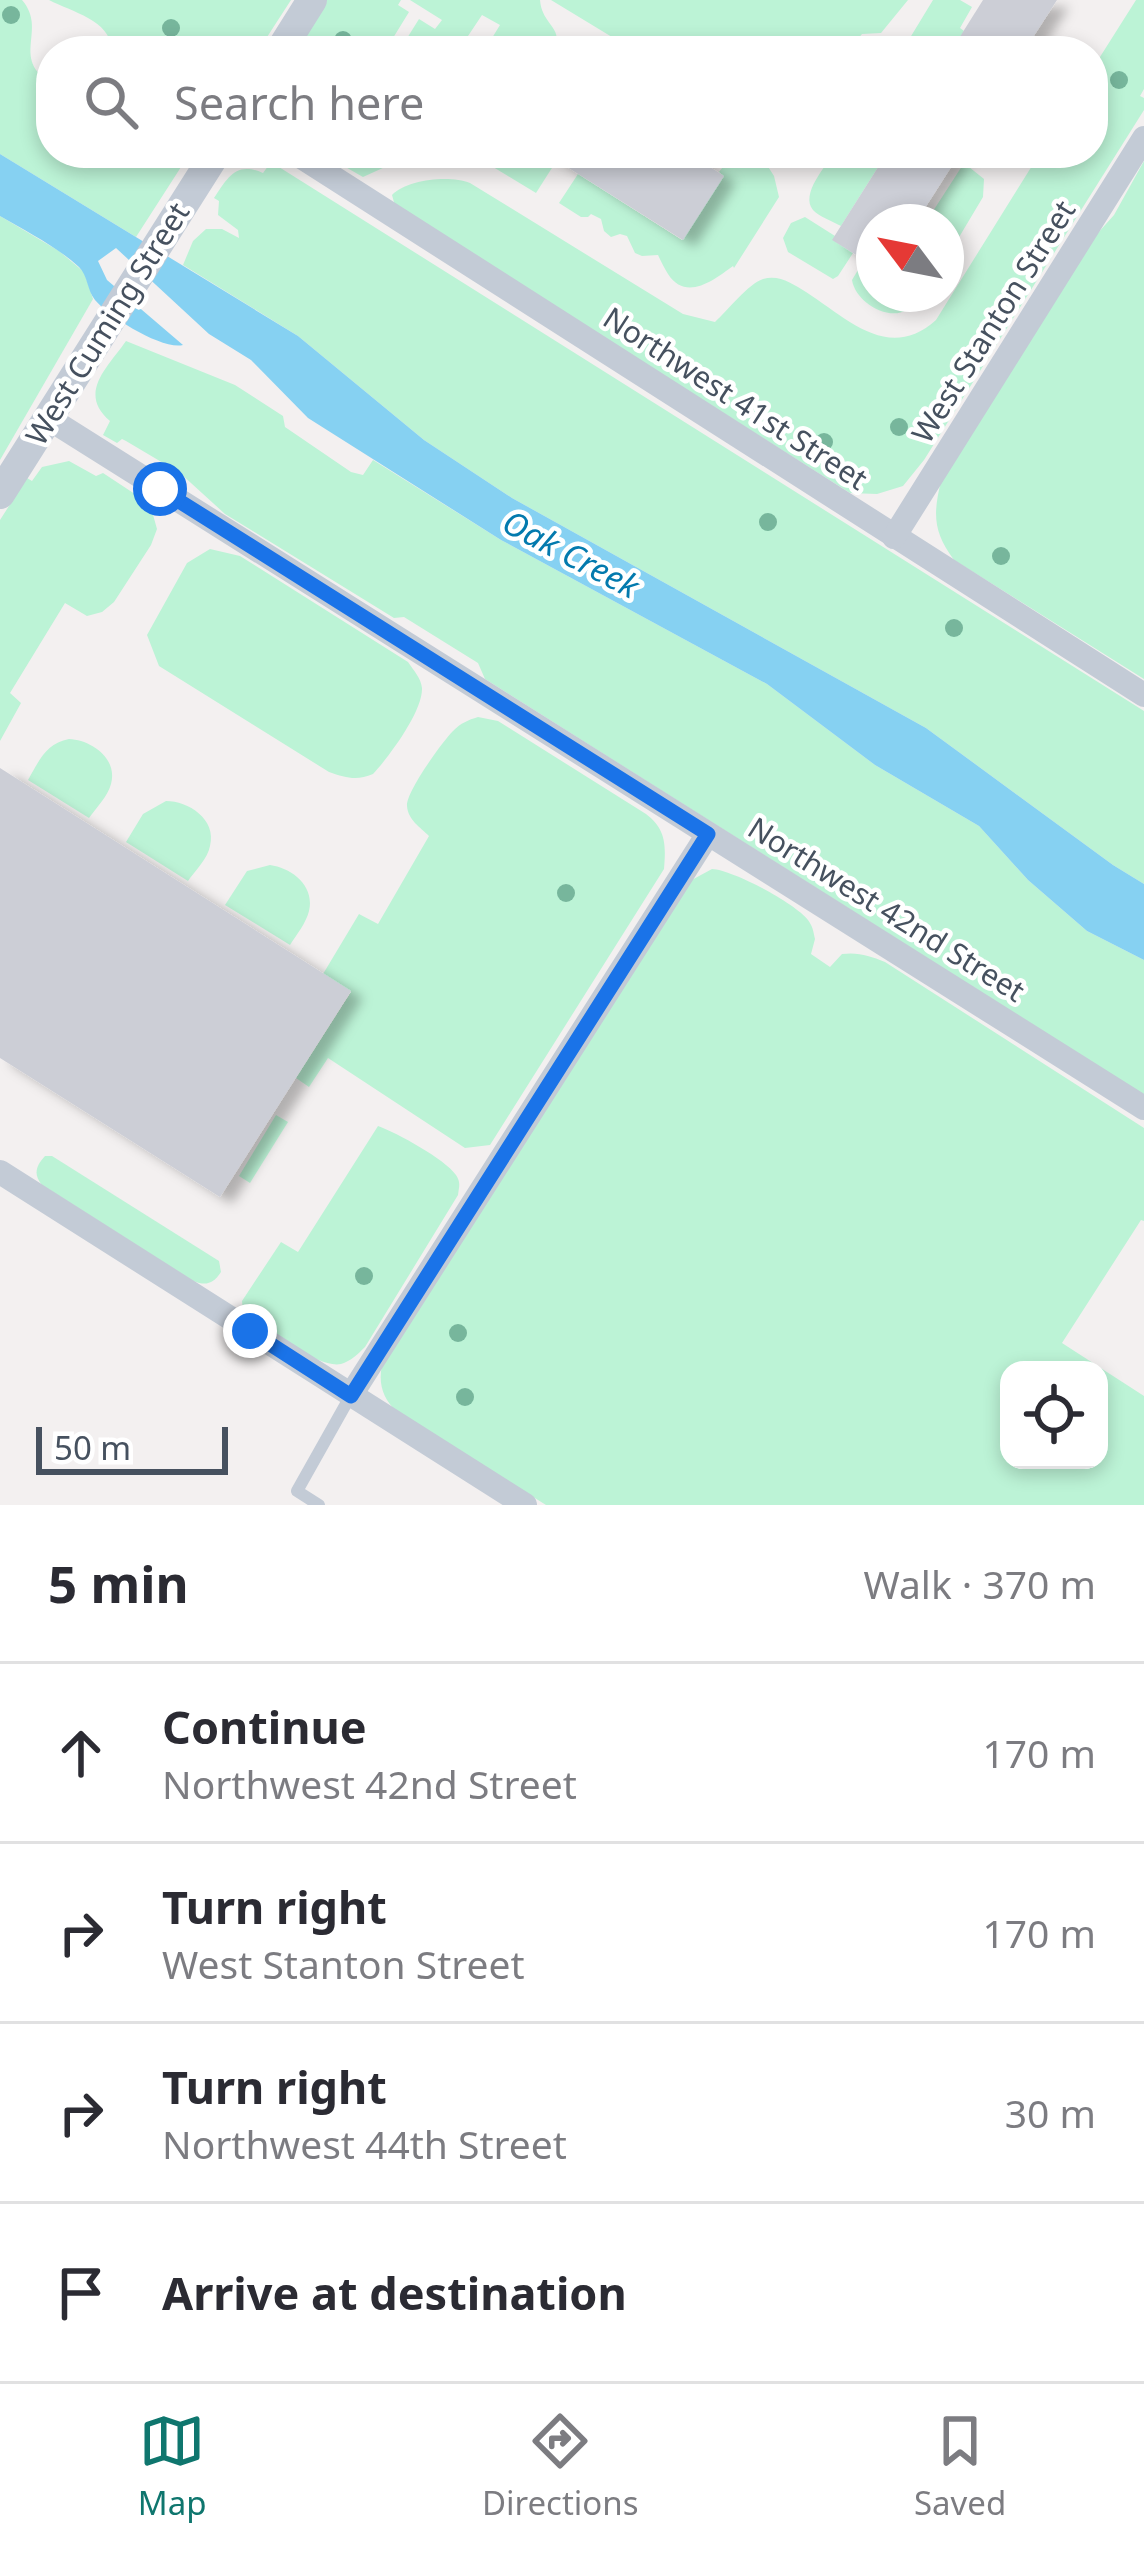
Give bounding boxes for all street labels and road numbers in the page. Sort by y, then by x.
street label: West Stanton Street [901,192,1084,450]
street label: West Cuming Street [15,194,198,452]
street label: Northwest 41st Street [596,297,876,499]
street label: Northwest 42nd Street [741,807,1033,1011]

